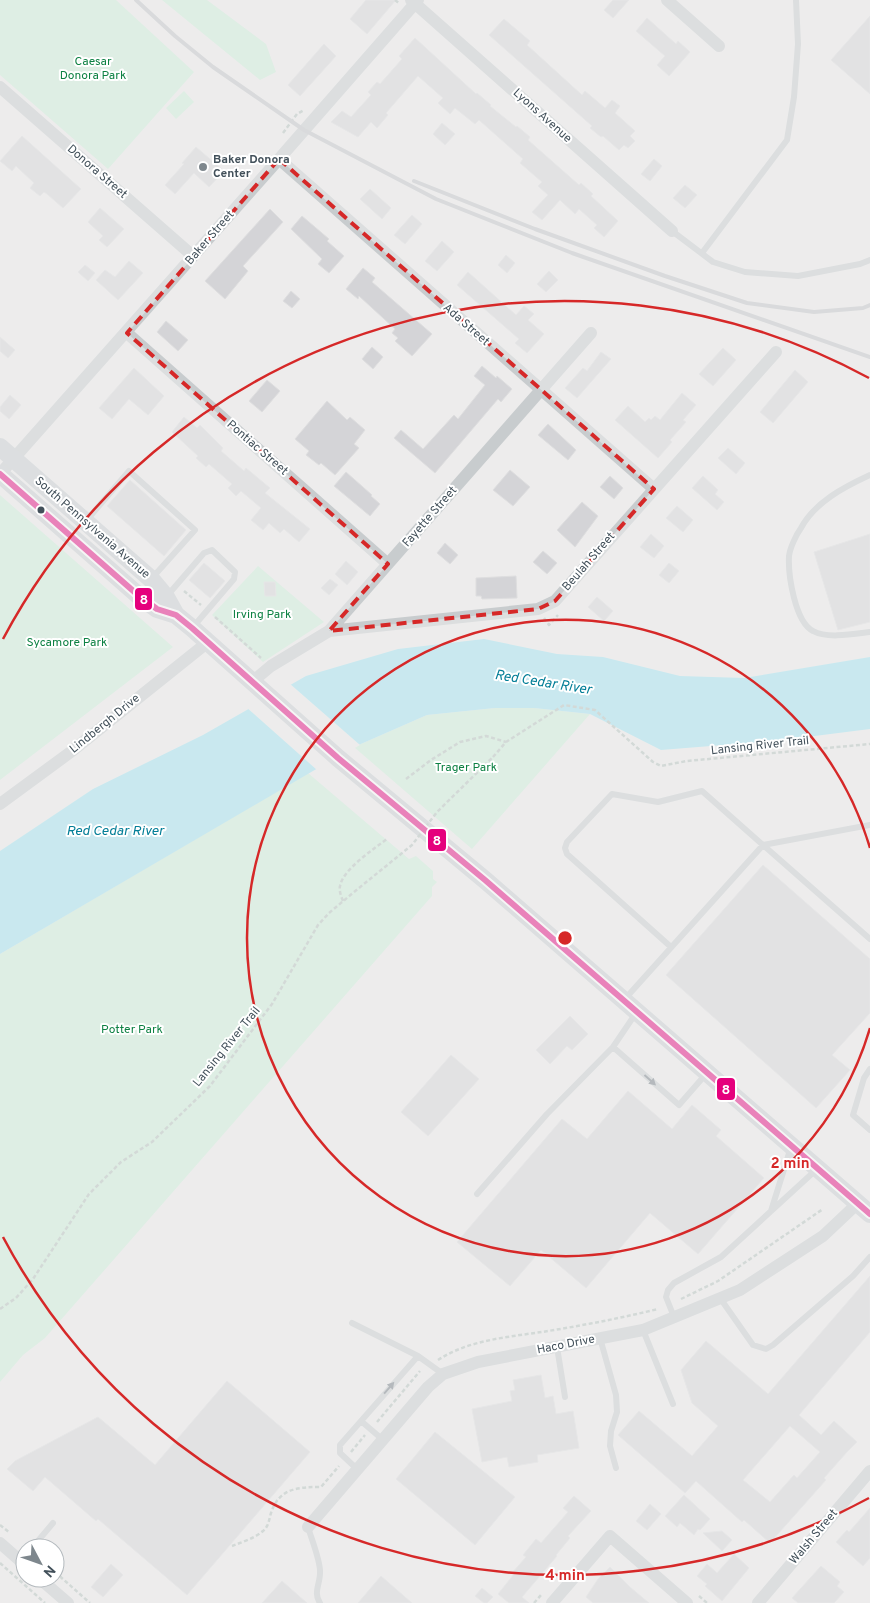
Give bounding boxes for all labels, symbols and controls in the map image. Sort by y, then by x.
park label: Caesar Donora Park [60,54,126,84]
street label: Lyons Avenue [509,85,575,147]
street label: Donora Street [63,141,131,203]
place label: Baker Donora Center [213,152,290,182]
marker: Baker Donora Center [197,161,209,173]
street label: Baker Street [182,207,238,269]
street label: Ada Street [439,300,493,350]
street label: Pontiac Street [223,417,291,479]
street label: South Pennsylvania Avenue [31,473,153,583]
street label: Fayette Street [399,483,461,551]
unlabelled marker [36,505,46,515]
street label: Beulah Street [559,529,619,595]
line badge: 8 [134,587,153,611]
text: 8 [140,592,148,609]
park label: Irving Park [233,607,291,623]
park label: Sycamore Park [27,635,107,651]
water label: Red Cedar River [493,667,594,699]
street label: Lindbergh Drive [67,691,143,757]
street label: Lansing River Trail [710,733,810,759]
park label: Trager Park [435,760,497,776]
water label: Red Cedar River [66,823,166,840]
line badge: 8 [427,828,447,852]
text: 8 [433,833,441,850]
centre of rings [556,929,574,947]
street label: Lansing River Trail [190,1004,264,1090]
park label: Potter Park [101,1022,163,1038]
one-way arrow [643,1074,655,1086]
line badge: 8 [716,1077,736,1101]
text: 8 [722,1082,730,1099]
text: 2 min [770,1155,810,1174]
street label: Haco Drive [536,1332,596,1358]
one-way arrow [384,1382,395,1395]
street label: Walsh Street [786,1506,842,1568]
north arrow [15,1538,65,1588]
text: N [39,1561,58,1580]
text: 4 min [545,1567,585,1586]

